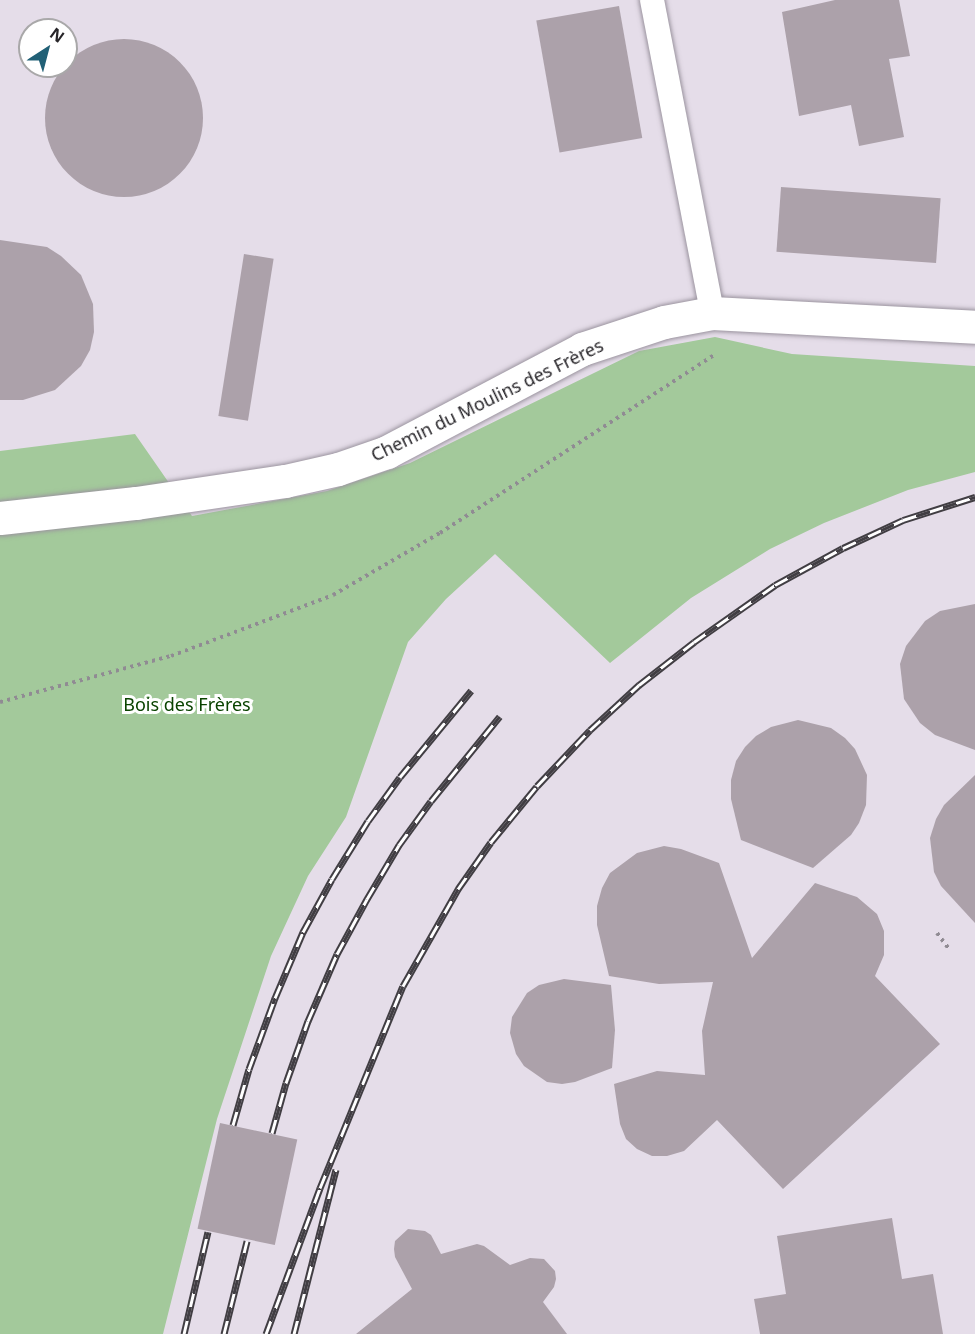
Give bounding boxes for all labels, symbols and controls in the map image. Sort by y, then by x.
north arrow [18,18,78,78]
text: N [46,22,69,48]
street label: Chemin du Moulins des Frères [367,334,607,466]
park label: Bois des Frères [123,693,251,715]

